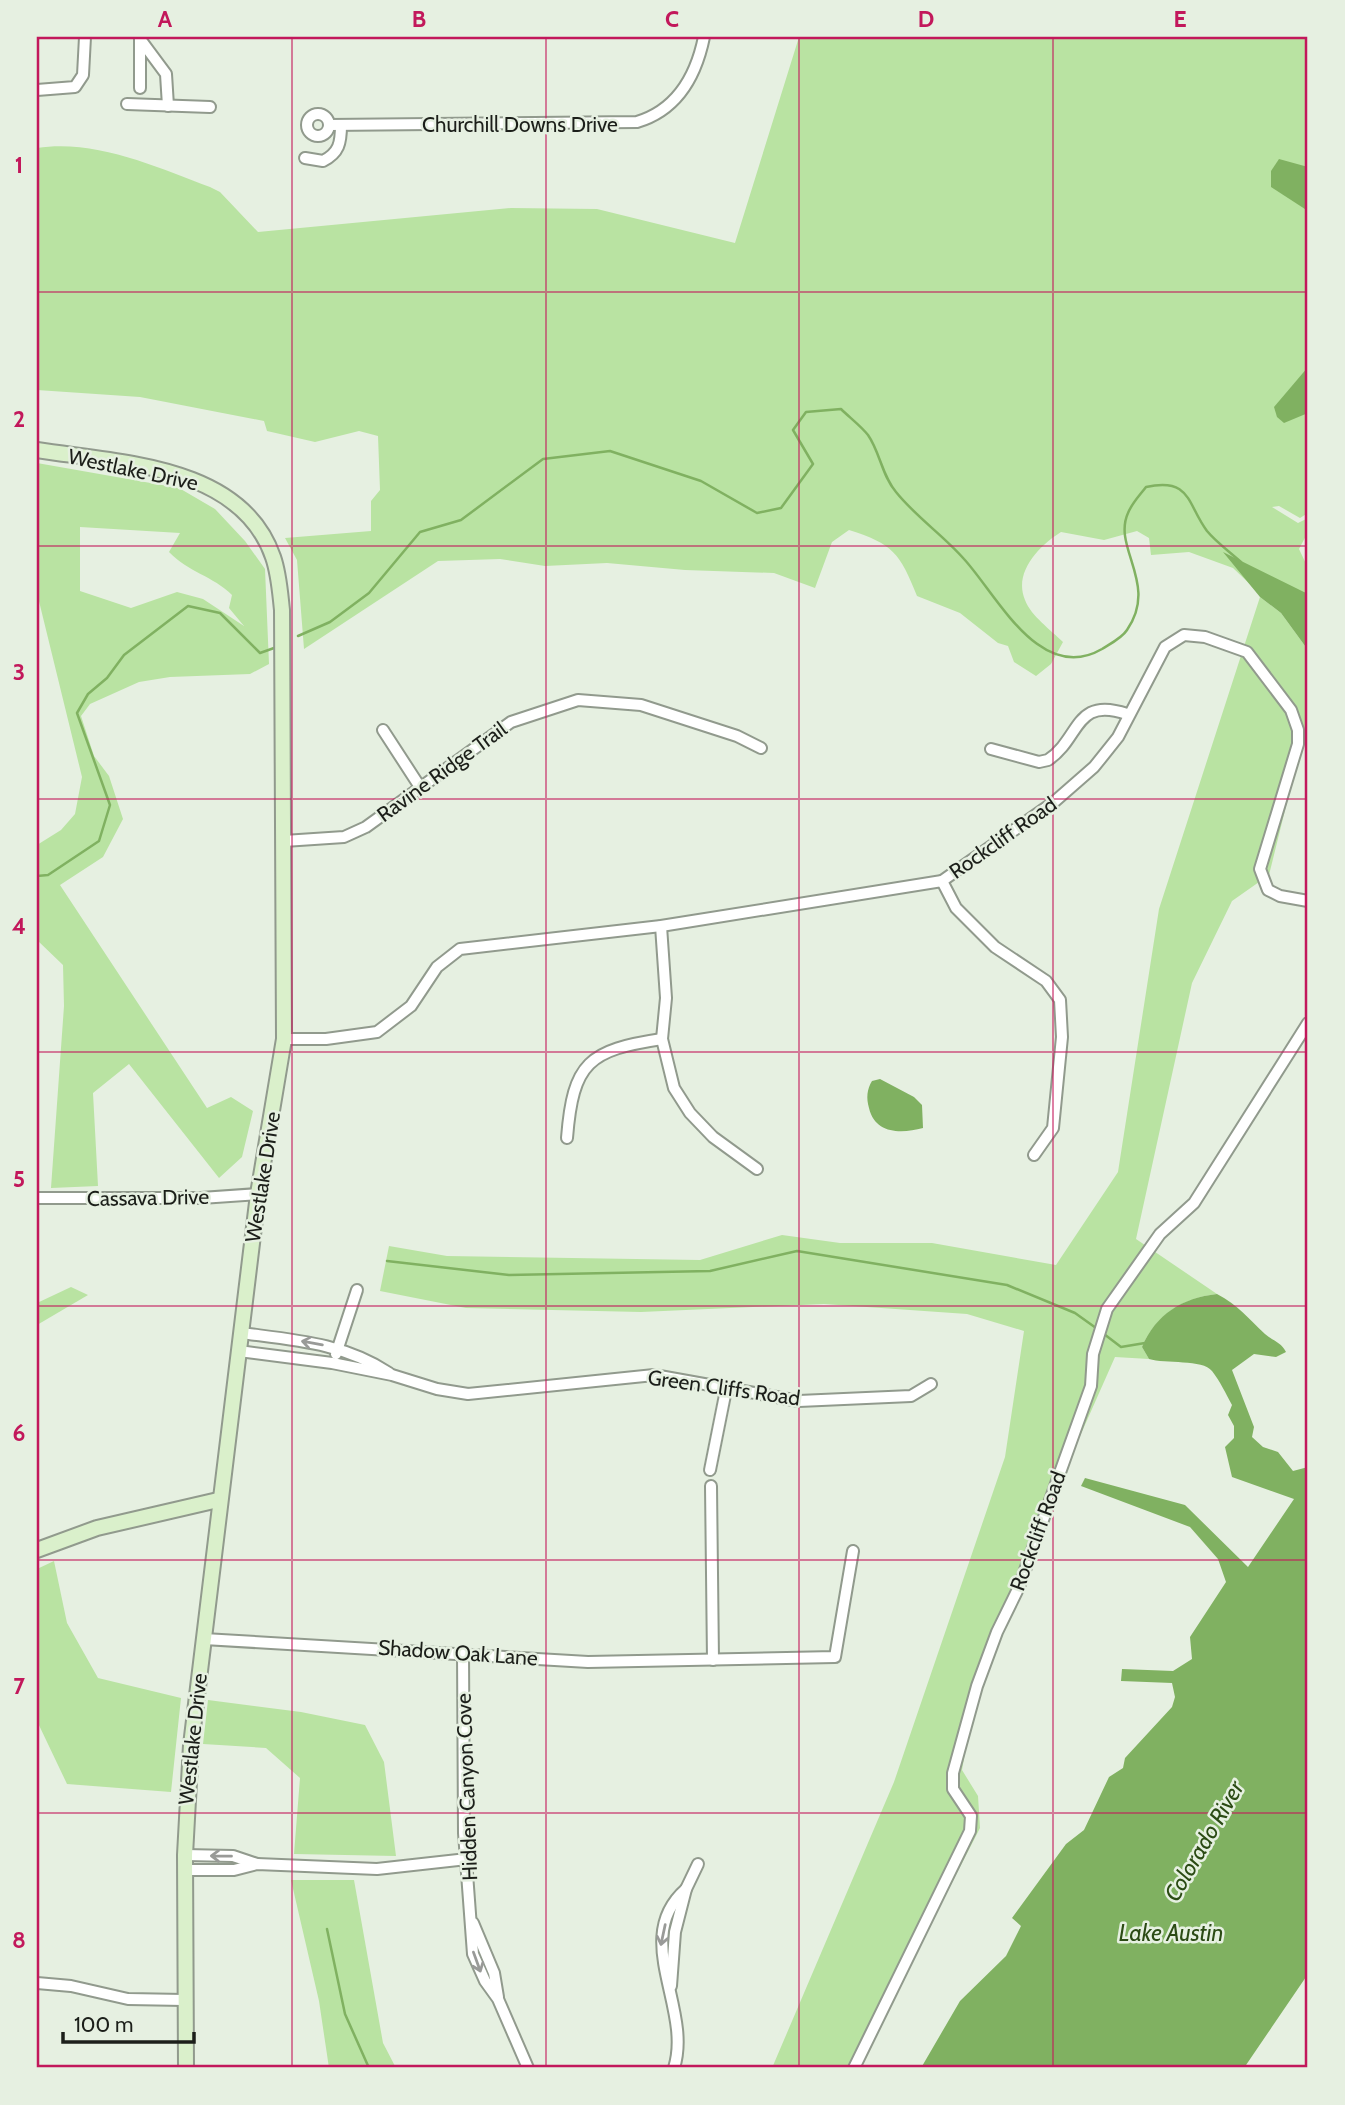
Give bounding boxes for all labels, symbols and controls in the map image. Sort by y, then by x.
text: A [158,5,173,33]
text: B [412,5,426,33]
text: C [665,5,679,33]
text: D [918,5,934,33]
text: E [1173,5,1187,33]
street label: Churchill Downs Drive [422,112,618,137]
text: 1 [15,151,23,179]
text: 2 [13,405,25,433]
street label: Westlake Drive [66,444,201,496]
text: 3 [13,658,25,686]
street label: Ravine Ridge Trail [372,716,511,827]
street label: Rockcliff Road [944,791,1061,884]
text: 4 [12,912,26,940]
street label: Westlake Drive [240,1109,285,1244]
text: 5 [13,1165,25,1193]
street label: Cassava Drive [87,1184,210,1211]
one-way arrow [301,1335,324,1349]
street label: Green Cliffs Road [646,1364,802,1411]
text: 6 [13,1419,25,1447]
street label: Rockcliff Road [1004,1468,1071,1594]
street label: Shadow Oak Lane [377,1634,539,1671]
text: 7 [13,1672,25,1700]
street label: Westlake Drive [173,1672,212,1806]
street label: Hidden Canyon Cove [451,1693,482,1881]
water label: Colorado River [1158,1775,1250,1906]
one-way arrow [210,1849,233,1862]
water label: Lake Austin [1119,1919,1223,1947]
one-way arrow [655,1924,668,1946]
text: 8 [12,1926,26,1954]
one-way arrow [472,1951,484,1973]
scale bar [63,2000,194,2044]
text: 100 m [74,2012,133,2037]

